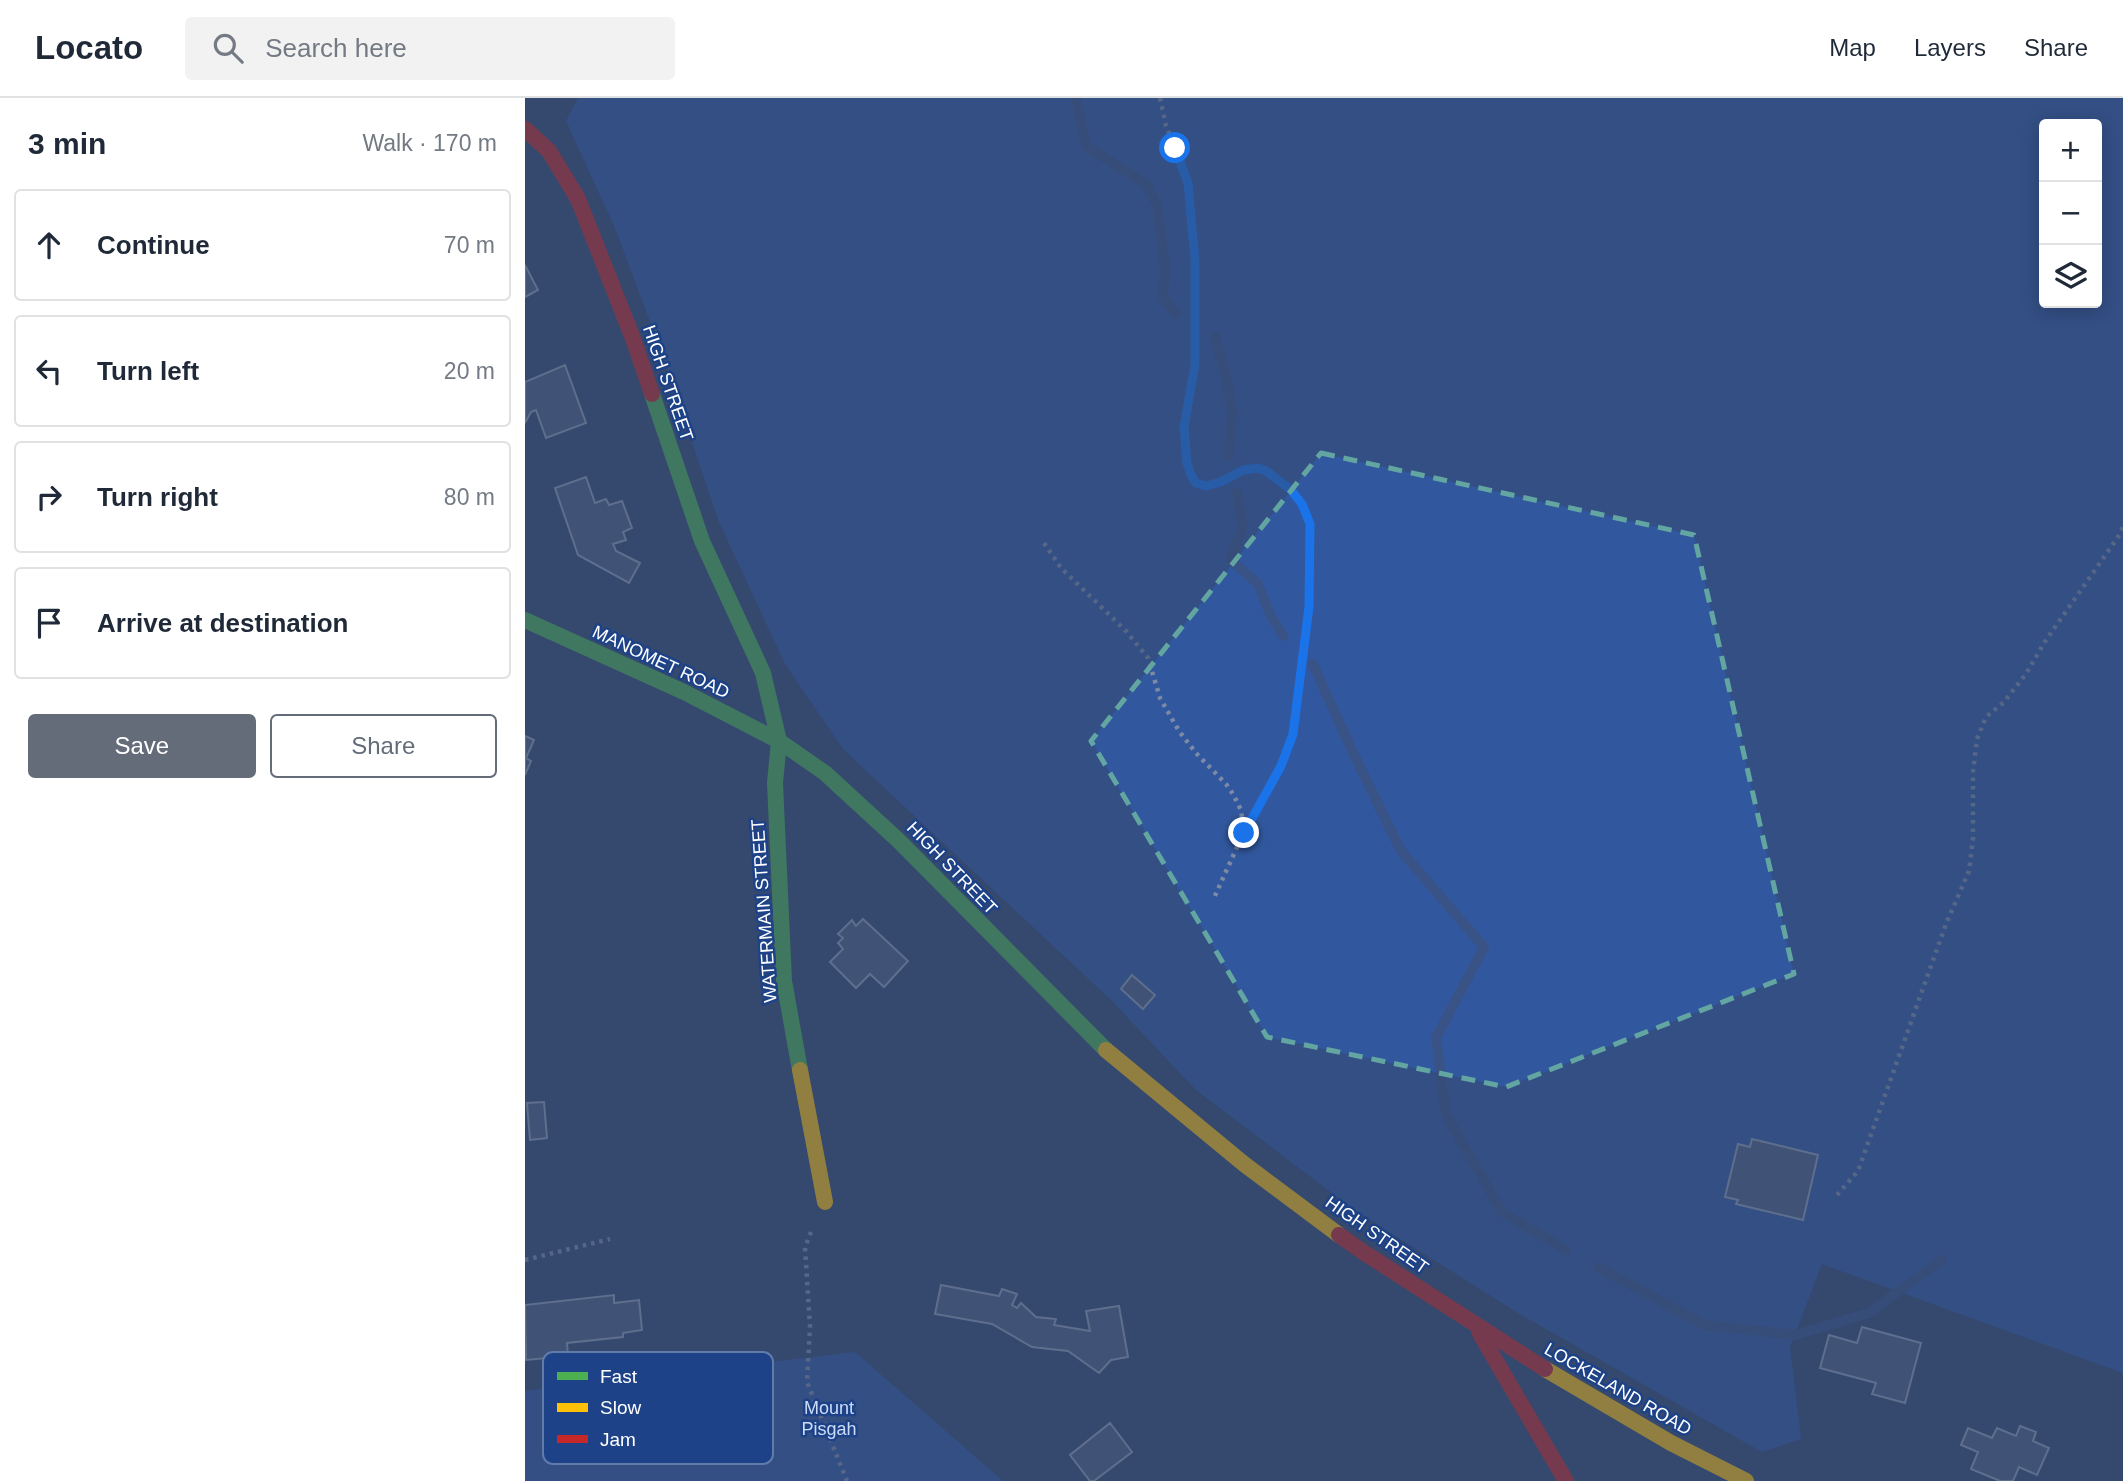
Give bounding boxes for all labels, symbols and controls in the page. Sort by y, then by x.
search box [185,17,675,80]
text: Locato [35,29,143,66]
icon: search [209,29,247,67]
text: Search here [265,33,407,63]
text: Map [1829,34,1876,61]
text: Layers [1914,34,1986,61]
text: Share [2024,34,2088,61]
map controls [2039,119,2102,308]
button: + [2039,119,2102,182]
text: 3 min [28,127,106,160]
text: Walk · 170 m [362,130,497,156]
route start [1159,132,1190,163]
button: − [2039,182,2102,245]
icon: ahead [30,226,68,264]
text: Continue [97,230,210,260]
text: 70 m [444,232,495,258]
button: layers [2039,245,2102,308]
street label: HIGH STREET [639,323,697,443]
icon: left [30,352,68,390]
text: Turn left [97,356,199,386]
text: 20 m [444,358,495,384]
icon: right [30,478,68,516]
text: Turn right [97,482,218,512]
text: 80 m [444,484,495,510]
icon: arrive [30,604,68,642]
text: Arrive at destination [97,608,348,638]
street label: MANOMET ROAD [589,622,733,702]
button: Save [28,714,256,778]
button: Share [270,714,497,778]
route end [1228,817,1259,848]
street label: HIGH STREET [903,818,1001,918]
street label: WATERMAIN STREET [748,819,780,1003]
street label: HIGH STREET [1322,1192,1432,1278]
street label: LOCKELAND ROAD [1541,1339,1695,1439]
legend [543,1352,773,1464]
text: Fast [600,1366,638,1387]
text: Slow [600,1397,641,1418]
park label: Mount Pisgah [801,1398,857,1439]
text: Jam [600,1429,636,1450]

